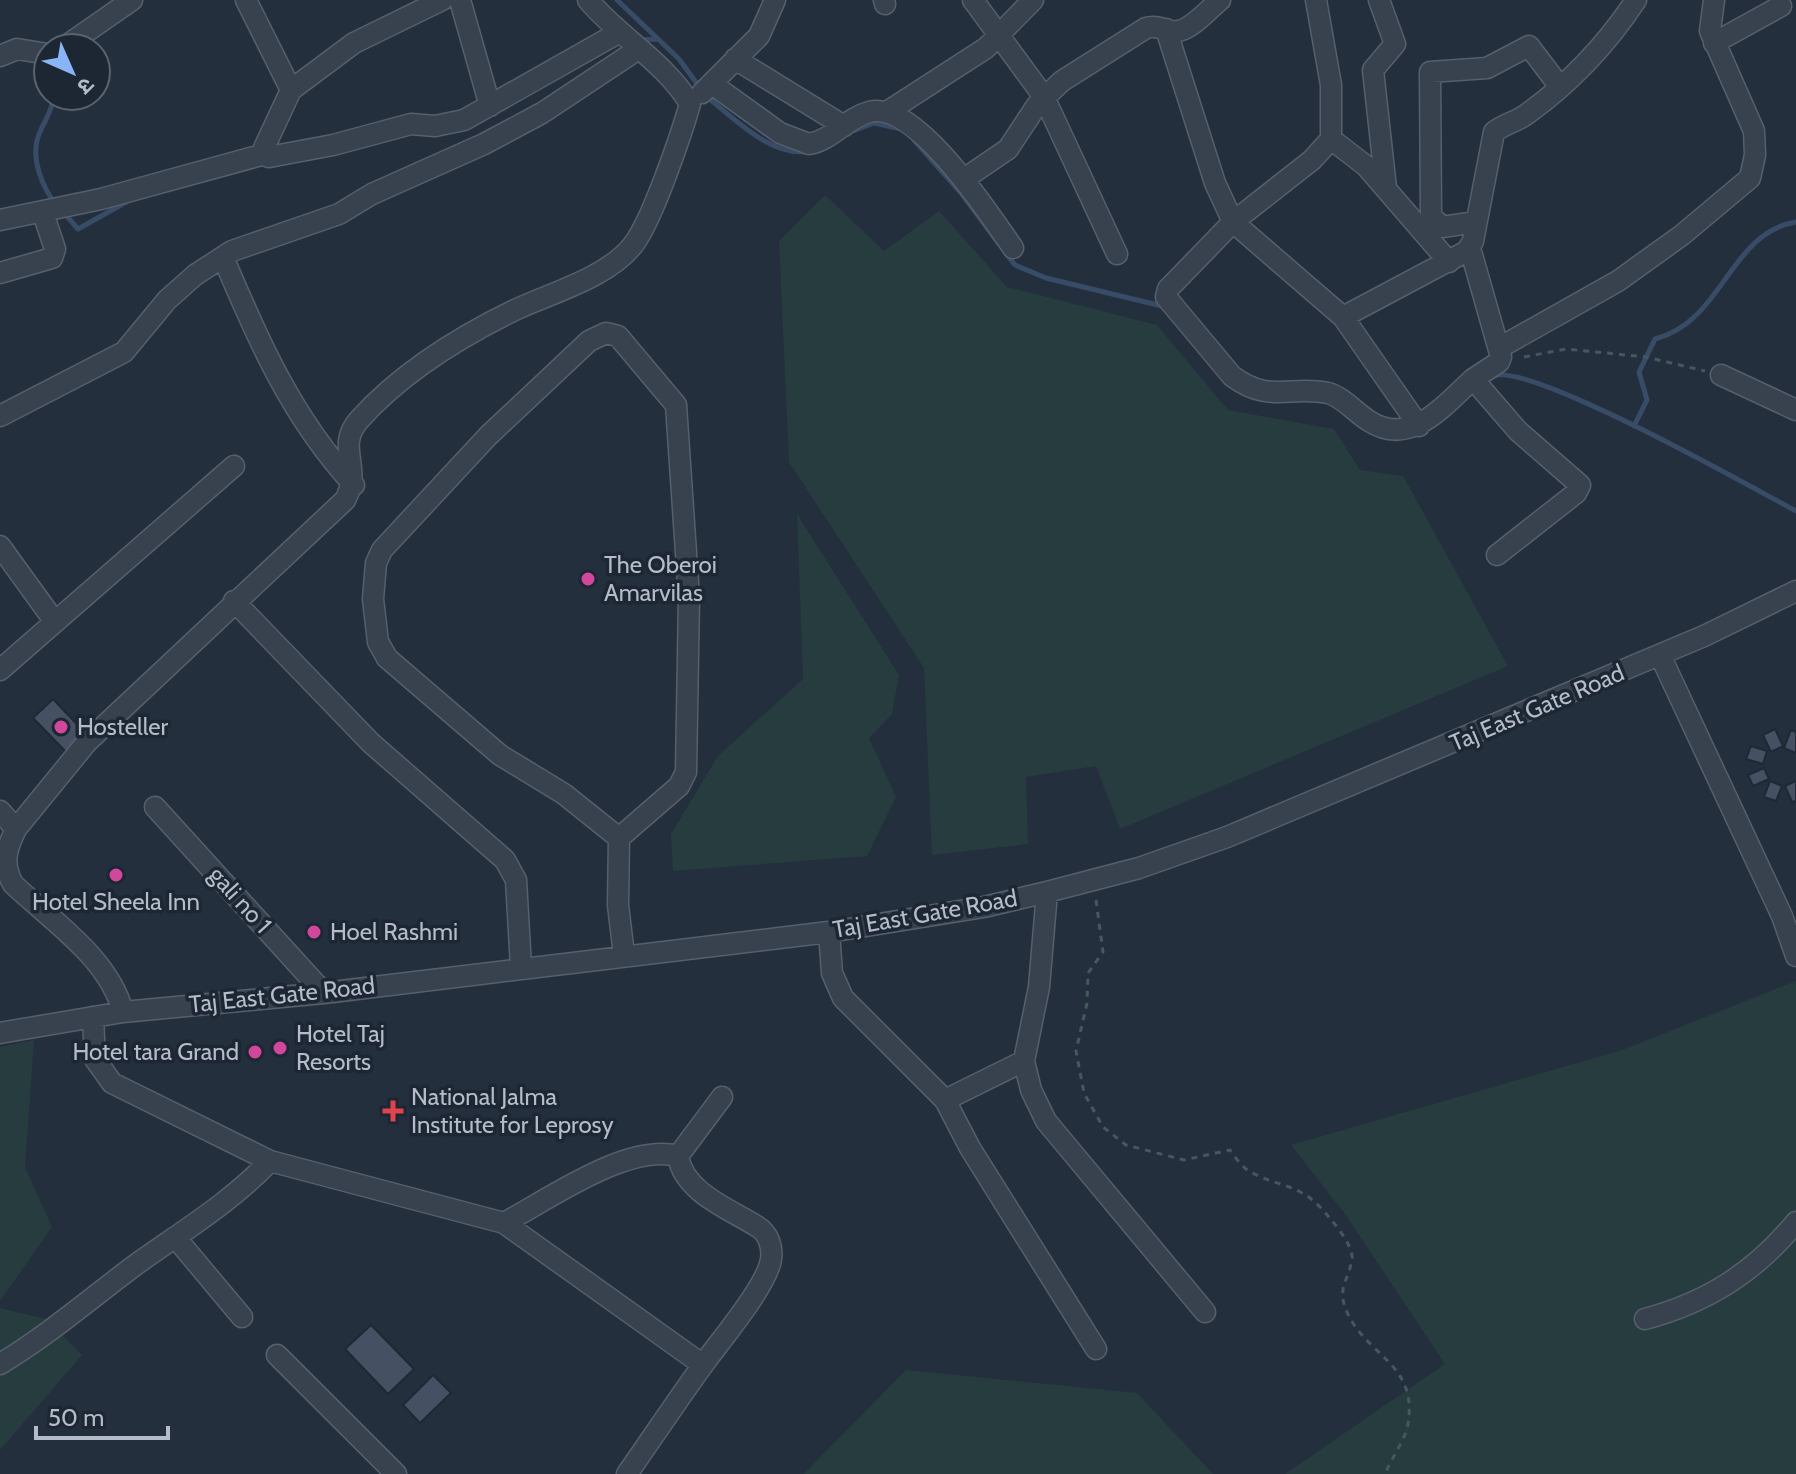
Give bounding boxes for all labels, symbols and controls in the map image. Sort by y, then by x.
north arrow [32,32,112,112]
text: उ [71,72,100,101]
place label: The Oberoi Amarvilas [604,550,717,607]
marker: The Oberoi Amarvilas [579,570,597,588]
street label: Taj East Gate Road [1445,658,1628,757]
place label: Hosteller [77,712,169,741]
marker: Hosteller [52,718,70,736]
street label: gali no 1 [203,860,278,939]
marker: Hotel Sheela Inn [107,866,125,884]
street label: Taj East Gate Road [830,883,1019,944]
place label: Hotel Sheela Inn [32,887,200,916]
place label: Hoel Rashmi [330,917,458,946]
marker: Hoel Rashmi [305,923,323,941]
street label: Taj East Gate Road [188,970,376,1019]
place label: Hotel Taj Resorts [296,1019,385,1076]
place label: Hotel tara Grand [72,1037,239,1066]
marker: Hotel Taj Resorts [271,1039,289,1057]
marker: Hotel tara Grand [246,1043,264,1061]
place label: National Jalma Institute for Leprosy [411,1082,614,1139]
marker: National Jalma Institute for Leprosy [382,1100,404,1122]
scale bar [36,1390,168,1440]
text: 50 m [48,1403,104,1432]

